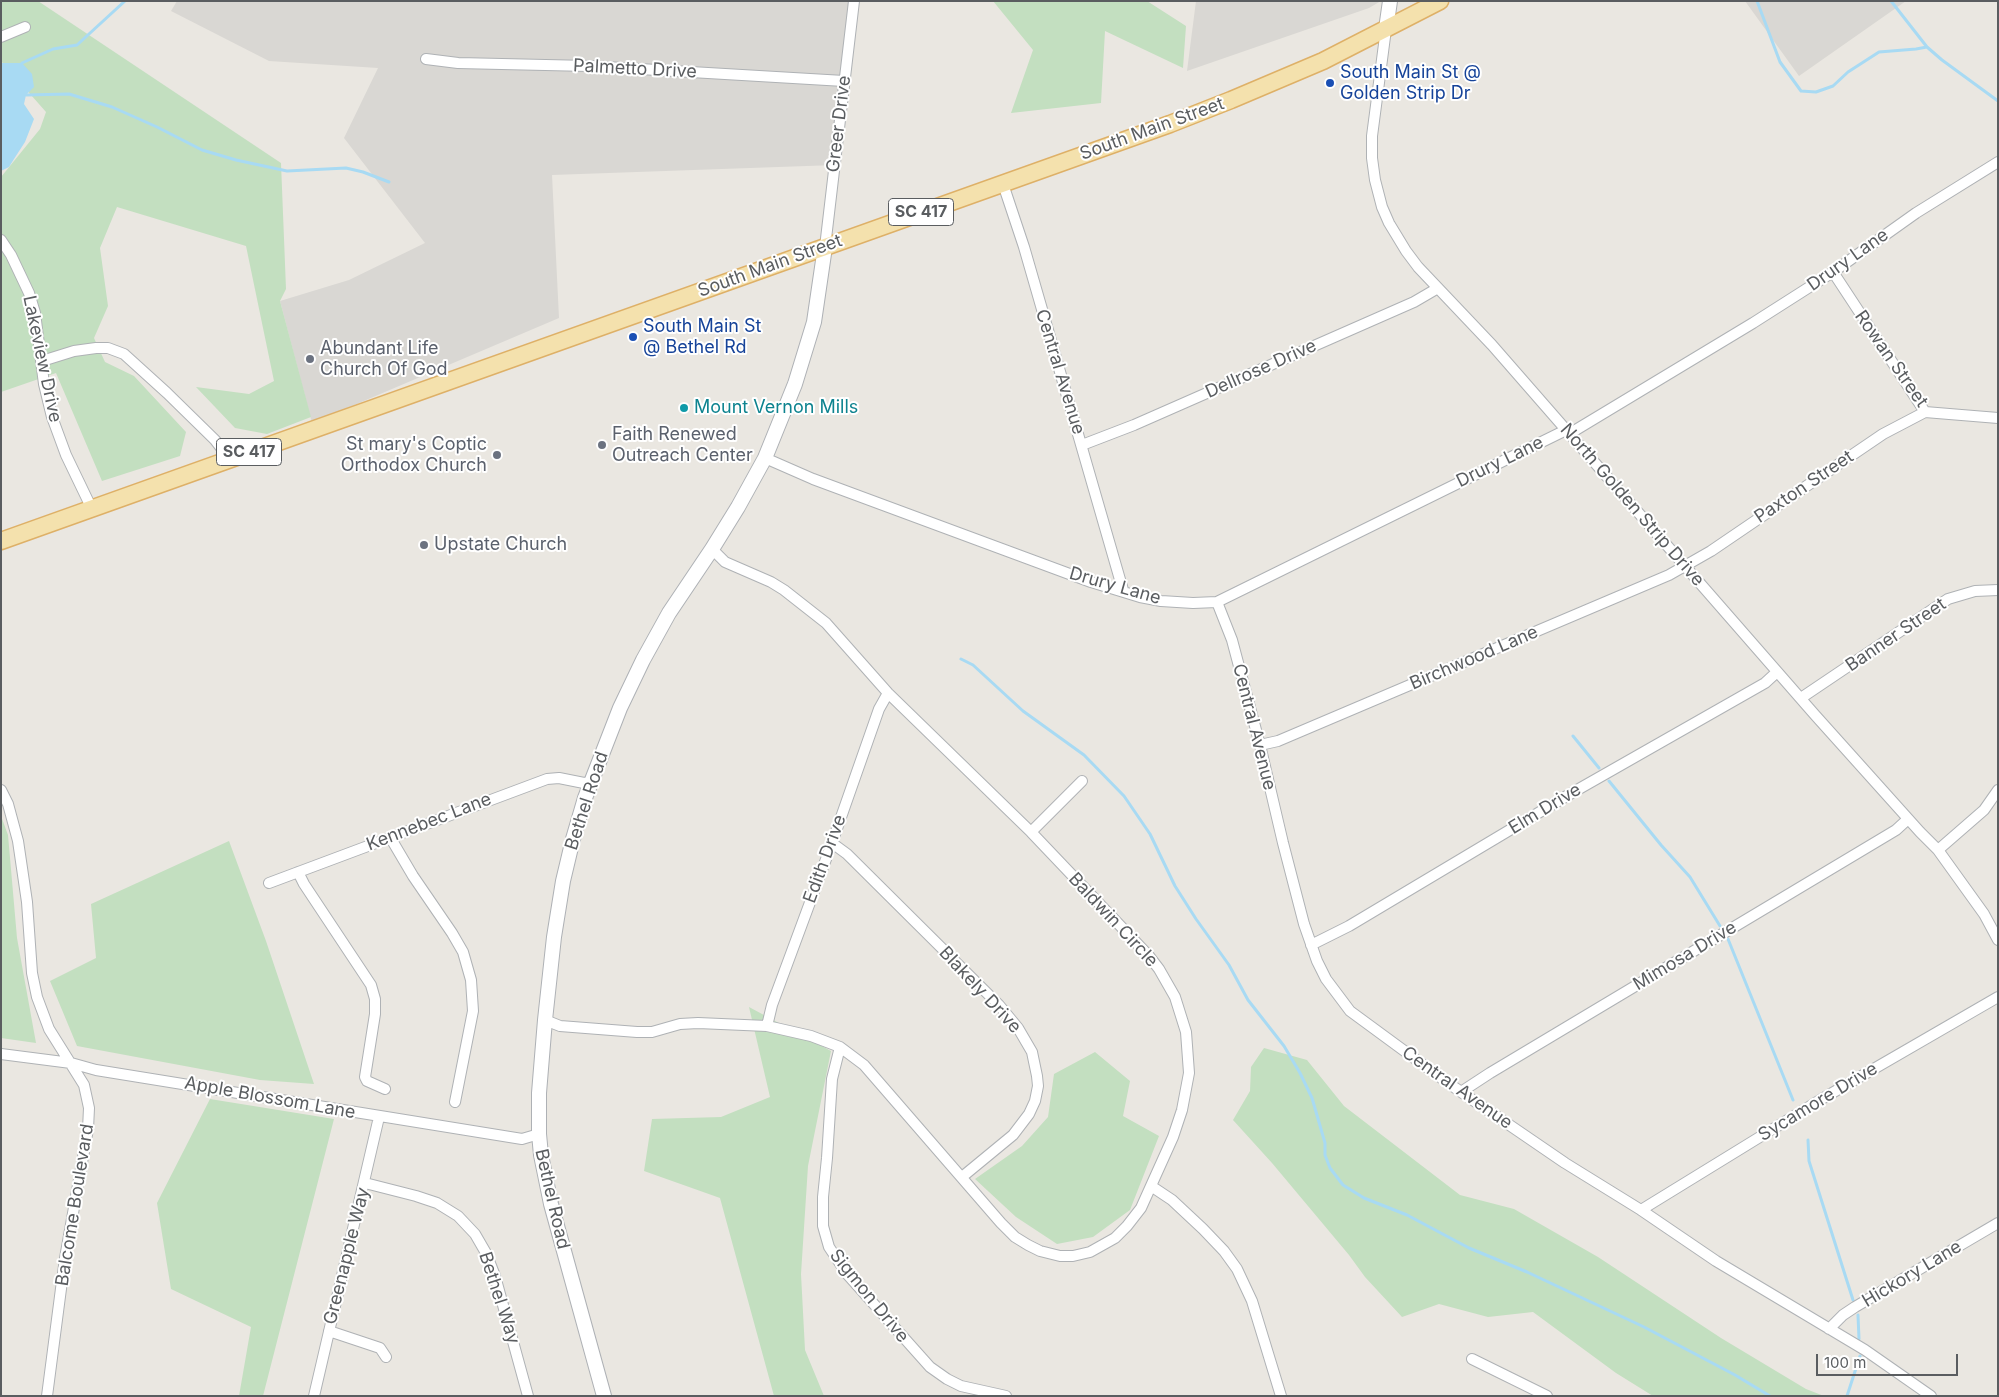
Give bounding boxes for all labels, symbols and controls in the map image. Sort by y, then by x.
street label: Palmetto Drive [573,55,697,83]
place label: South Main St @ Golden Strip Dr [1340,62,1481,104]
street label: Greer Drive [822,74,856,174]
marker: South Main St @ Golden Strip Dr [1324,77,1336,89]
street label: South Main Street [1077,93,1227,165]
road number: SC 417 [888,198,954,226]
street label: Drury Lane [1803,224,1893,296]
street label: South Main Street [695,230,845,302]
street label: Lakeview Drive [18,294,66,424]
street label: Rowan Street [1850,306,1932,412]
street label: Central Avenue [1031,307,1089,437]
place label: South Main St @ Bethel Rd [643,316,761,358]
marker: South Main St @ Bethel Rd [627,331,639,343]
street label: Dellrose Drive [1202,335,1320,403]
place label: Abundant Life Church Of God [320,338,448,380]
marker: Abundant Life Church Of God [304,353,316,365]
place label: Mount Vernon Mills [694,397,858,419]
marker: Mount Vernon Mills [678,402,690,414]
street label: North Golden Strip Drive [1555,419,1709,591]
place label: Faith Renewed Outreach Center [612,424,753,466]
street label: Drury Lane [1453,432,1547,492]
place label: St mary's Coptic Orthodox Church [341,434,487,476]
road number: SC 417 [216,438,282,466]
marker: Faith Renewed Outreach Center [596,439,608,451]
street label: Paxton Street [1750,446,1858,528]
marker: St mary's Coptic Orthodox Church [491,449,503,461]
place label: Upstate Church [434,534,567,556]
marker: Upstate Church [418,539,430,551]
street label: Drury Lane [1067,563,1163,609]
street label: Banner Street [1842,594,1950,676]
street label: Birchwood Lane [1407,621,1541,695]
street label: Central Avenue [1228,661,1280,793]
street label: Bethel Road [561,749,613,853]
street label: Elm Drive [1505,779,1585,839]
street label: Kennebec Lane [364,788,494,856]
street label: Edith Drive [799,812,851,906]
street label: Baldwin Circle [1064,868,1162,972]
street label: Mimosa Drive [1630,917,1740,995]
street label: Blakely Drive [934,942,1026,1038]
street label: Central Avenue [1398,1042,1516,1134]
street label: Sycamore Drive [1755,1058,1881,1146]
street label: Apple Blossom Lane [183,1072,357,1124]
street label: Balcome Boulevard [52,1122,98,1288]
street label: Bethel Road [530,1147,574,1251]
street label: Greenapple Way [320,1185,374,1327]
street label: Hickory Lane [1858,1236,1966,1312]
street label: Sigmon Drive [825,1245,913,1347]
street label: Bethel Way [474,1249,524,1347]
scale bar [1819,1344,1962,1376]
text: 100 m [1824,1353,1866,1372]

